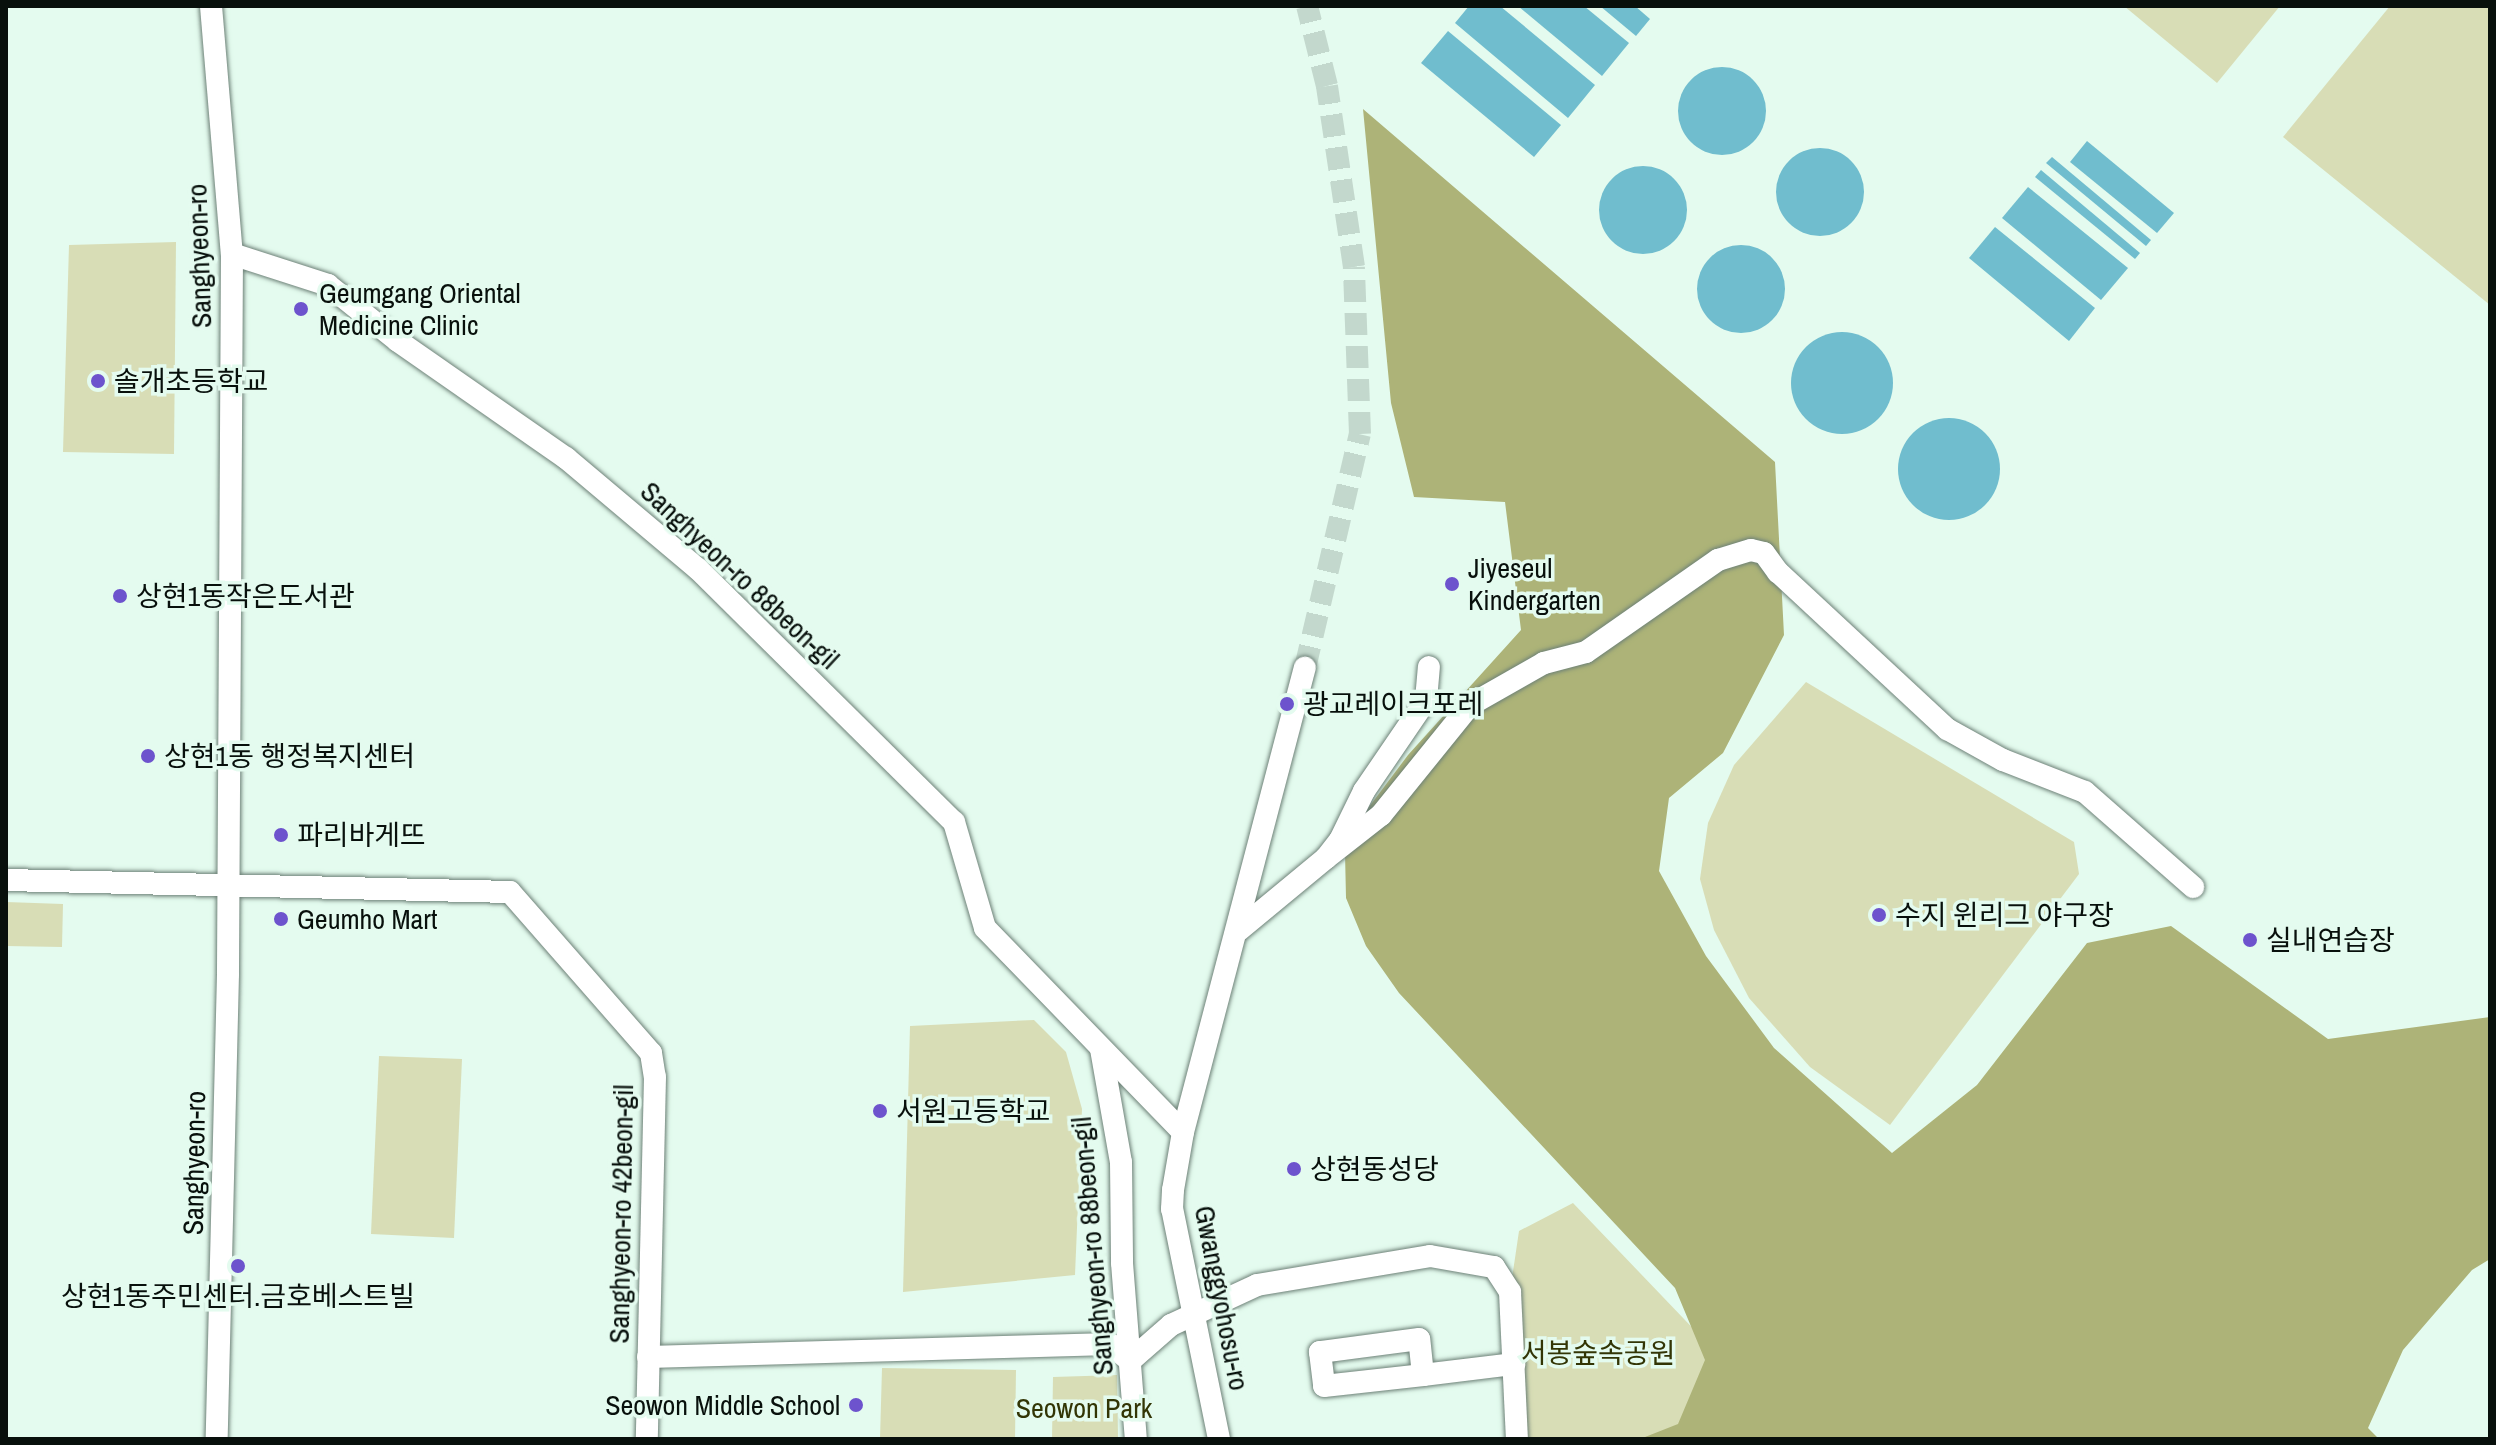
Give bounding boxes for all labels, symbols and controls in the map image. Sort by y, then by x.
street label: Sanghyeon-ro [180,183,218,329]
place label: Geumgang Oriental Medicine Clinic [319,276,521,342]
marker: Geumgang Oriental Medicine Clinic [290,298,312,320]
place label: 솔개초등학교 [114,364,269,398]
marker: 솔개초등학교 [89,372,107,390]
street label: Sanghyeon-ro 88beon-gil [634,474,846,676]
place label: Jiyeseul Kindergarten [1468,551,1601,617]
marker: Jiyeseul Kindergarten [1443,575,1461,593]
place label: 상현1동작은도서관 [136,579,355,613]
marker: 상현1동작은도서관 [111,587,129,605]
place label: 광교레이크포레 [1303,687,1483,721]
marker: 광교레이크포레 [1278,695,1296,713]
place label: 상현1동 행정복지센터 [164,739,415,773]
marker: 상현1동 행정복지센터 [139,747,157,765]
place label: 파리바게뜨 [297,818,426,852]
marker: 파리바게뜨 [272,826,290,844]
place label: 수지 윈리그 야구장 [1895,898,2114,932]
place label: Geumho Mart [297,902,437,936]
marker: 수지 윈리그 야구장 [1870,906,1888,924]
marker: Geumho Mart [272,910,290,928]
place label: 실내연습장 [2266,923,2395,957]
marker: 실내연습장 [2241,931,2259,949]
street label: Sanghyeon-ro 42beon-gil [602,1084,640,1344]
street label: Sanghyeon-ro [176,1091,212,1235]
place label: 서원고등학교 [896,1094,1051,1128]
marker: 서원고등학교 [871,1102,889,1120]
street label: Sanghyeon-ro 88beon-gil [1064,1115,1120,1377]
place label: 상현동성당 [1310,1152,1439,1186]
marker: 상현동성당 [1285,1160,1303,1178]
street label: Gwanggyohosu-ro [1188,1203,1256,1393]
marker: 상현1동주민센터.금호베스트빌 [229,1257,247,1275]
place label: 상현1동주민센터.금호베스트빌 [61,1279,415,1313]
park label: 서봉숲속공원 [1521,1336,1675,1370]
place label: Seowon Middle School [605,1388,840,1422]
park label: Seowon Park [1016,1391,1152,1425]
marker: Seowon Middle School [847,1396,865,1414]

